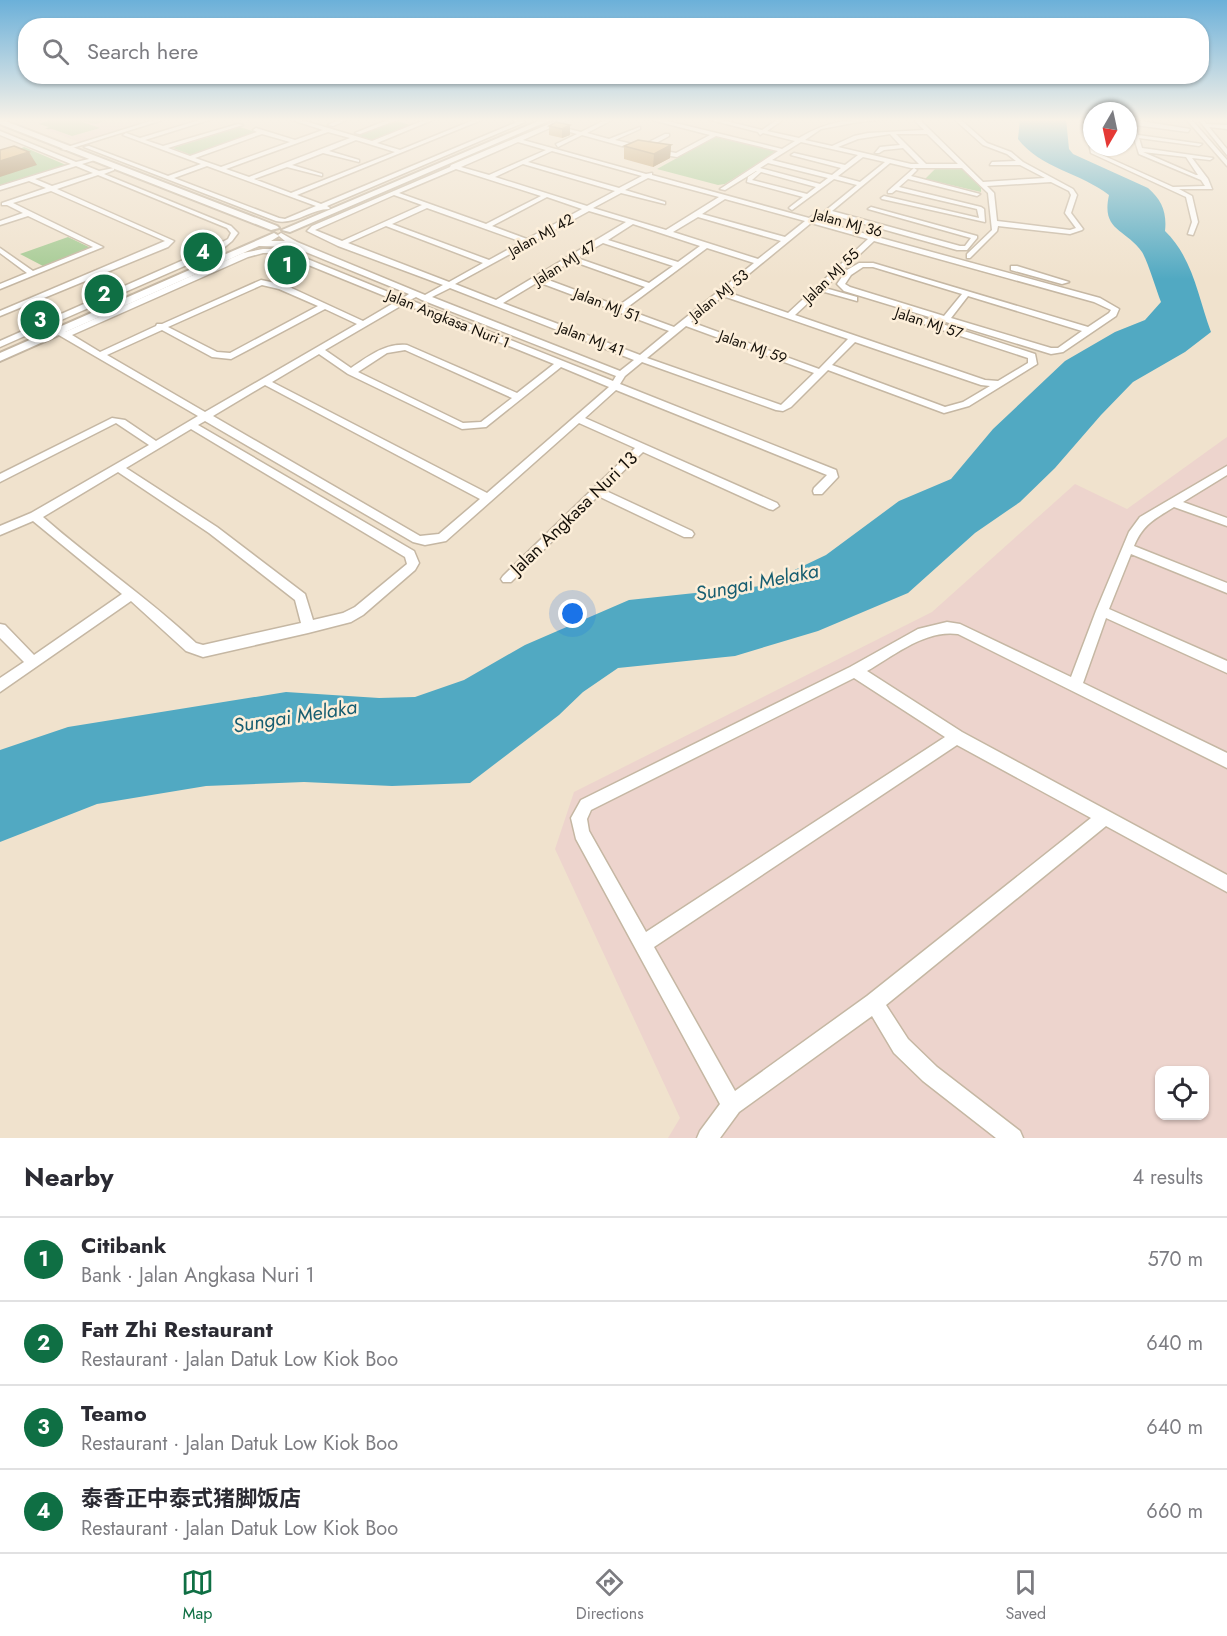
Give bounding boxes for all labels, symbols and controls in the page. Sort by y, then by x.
search box [18,18,1209,84]
icon: search [39,35,72,68]
text: Search here [87,35,198,67]
north arrow [1083,102,1137,156]
street label: Jalan MJ 36 [809,203,885,243]
street label: Jalan MJ 42 [503,208,578,263]
pin: 4 [184,230,222,274]
street label: Jalan MJ 47 [527,235,601,292]
pin: 1 [268,242,306,288]
street label: Jalan MJ 55 [796,243,864,310]
street label: Jalan MJ 53 [683,264,753,327]
pin: 2 [84,272,124,316]
street label: Jalan MJ 51 [569,282,643,328]
street label: Jalan Angkasa Nuri 1 [381,283,513,354]
pin: 3 [20,298,60,342]
street label: Jalan MJ 57 [890,301,966,344]
street label: Jalan MJ 41 [553,316,627,362]
street label: Jalan MJ 59 [714,324,790,370]
street label: Jalan Angkasa Nuri 13 [503,445,643,582]
water label: Sungai Melaka [693,556,821,609]
your location [558,599,587,628]
water label: Sungai Melaka [231,692,359,741]
map controls [1155,1066,1209,1120]
button: locate [1155,1066,1209,1120]
text: Nearby [24,1158,113,1196]
text: 4 results [1132,1163,1203,1192]
text: Citibank [81,1229,166,1261]
text: 1 [38,1245,49,1274]
text: 570 m [1148,1245,1203,1274]
text: Bank · Jalan Angkasa Nuri 1 [81,1261,314,1290]
text: Fatt Zhi Restaurant [81,1313,273,1345]
text: 2 [37,1329,50,1358]
text: 640 m [1146,1329,1203,1358]
text: Restaurant · Jalan Datuk Low Kiok Boo [81,1345,398,1374]
text: Teamo [81,1397,147,1429]
text: 3 [37,1413,50,1442]
text: 640 m [1146,1413,1203,1442]
text: Restaurant · Jalan Datuk Low Kiok Boo [81,1429,398,1458]
text: 泰香正中泰式猪脚饭店 [81,1482,301,1514]
text: 4 [37,1497,50,1526]
text: 660 m [1146,1497,1203,1526]
text: Restaurant · Jalan Datuk Low Kiok Boo [81,1514,398,1543]
tab: Map [181,1566,214,1625]
tab: Directions [576,1566,644,1625]
tab: Saved [1005,1566,1046,1625]

